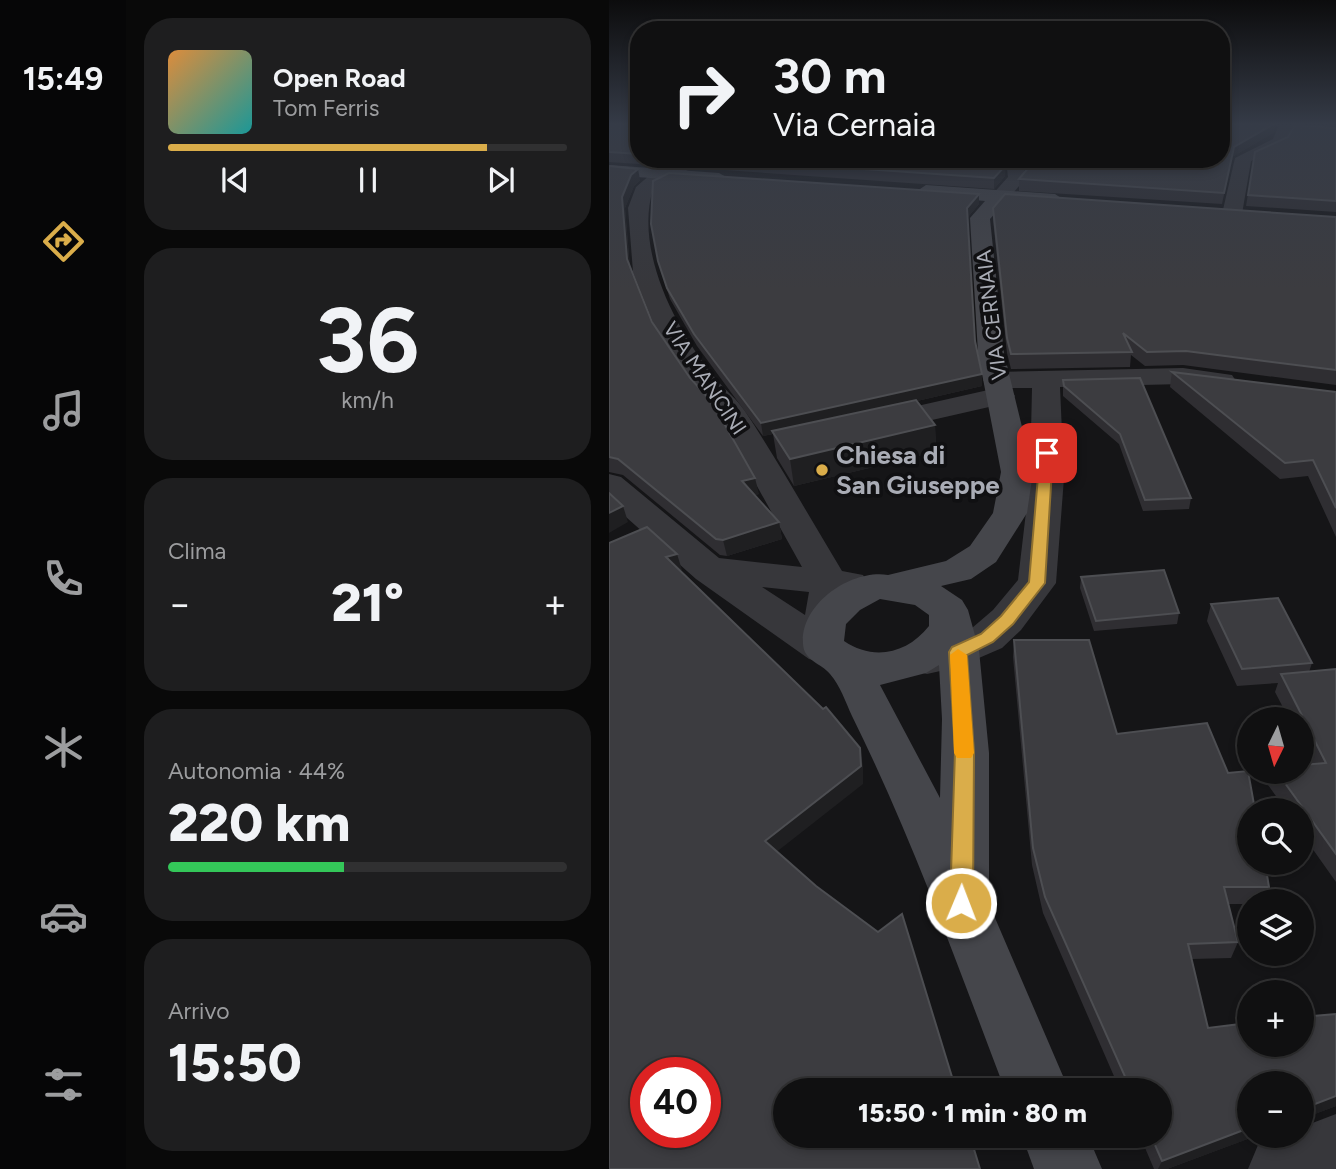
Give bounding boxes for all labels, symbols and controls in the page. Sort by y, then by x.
text: 30 m [773,46,886,105]
icon: right [658,49,749,140]
text: 15:49 [23,60,103,98]
text: Open Road [273,62,406,94]
text: Tom Ferris [273,94,379,122]
text: Via Cernaia [773,106,936,144]
icon: previous [216,161,254,199]
icon: pause [349,161,387,199]
icon: next [482,161,520,199]
icon: directions [39,217,88,266]
street label: VIA CERNAIA [971,249,1011,381]
text: 36 [316,286,419,395]
street label: VIA MANCINI [658,317,752,439]
icon: music [39,386,88,435]
text: km/h [341,386,394,414]
pin [1017,423,1077,483]
icon: arrive [1028,434,1066,472]
place label: Chiesa di San Giuseppe [836,439,1000,501]
marker: Chiesa di San Giuseppe [814,462,830,478]
text: Clima [168,537,226,565]
icon: phone [39,554,88,603]
text: 21° [331,572,404,634]
text: − [168,581,192,627]
text: + [543,581,567,627]
north arrow [1237,707,1314,784]
map controls [1237,707,1314,1148]
icon: climate [39,723,88,772]
text: Autonomia · 44% [168,757,345,785]
text: 220 km [168,792,350,854]
button: search [1237,798,1314,875]
position arrow [924,866,998,940]
button: layers [1237,889,1314,966]
icon: car [39,892,88,941]
button: + [1237,980,1314,1057]
text: Arrivo [168,997,230,1025]
text: 15:50 [168,1032,302,1094]
speed limit sign: 40 [630,1057,721,1148]
icon: filters [39,1060,88,1109]
button: − [1237,1071,1314,1148]
text: 15:50 · 1 min · 80 m [858,1097,1087,1129]

